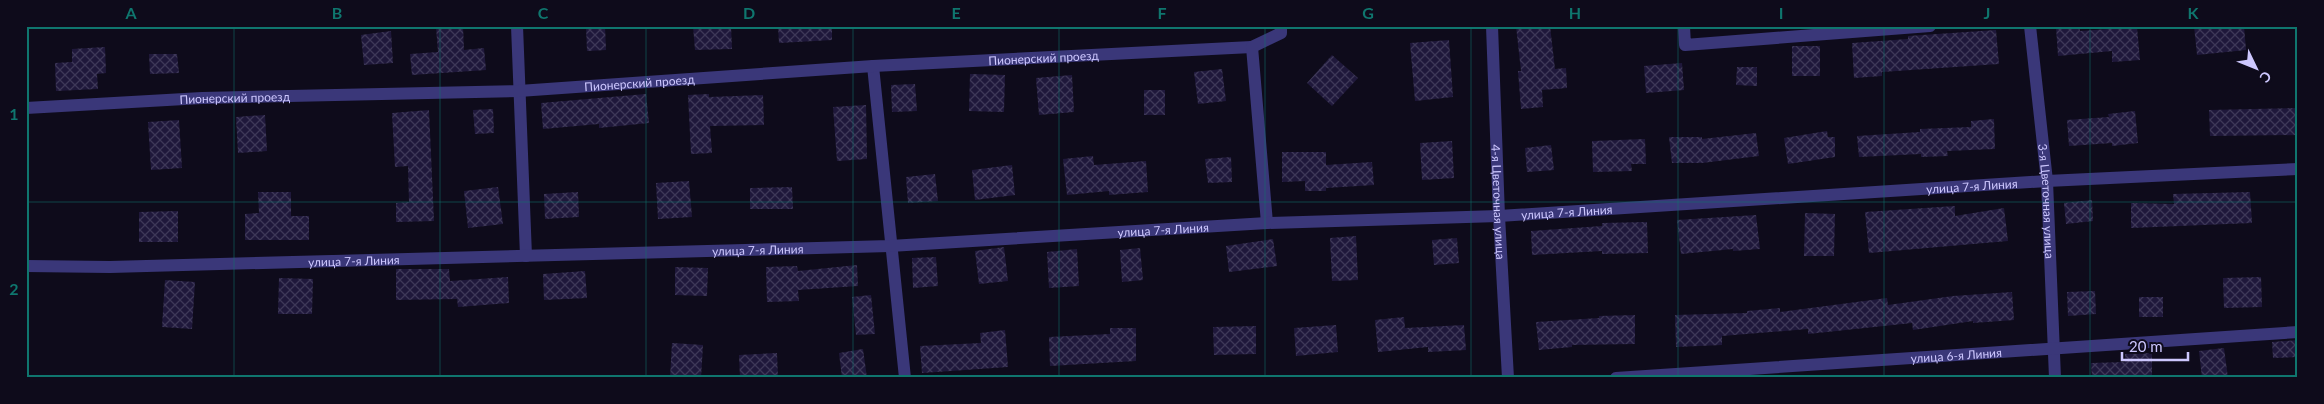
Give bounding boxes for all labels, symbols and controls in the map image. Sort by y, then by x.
text: A [124,3,137,22]
text: B [332,3,342,22]
text: C [538,3,549,22]
text: D [743,3,755,22]
text: E [951,3,961,22]
text: F [1157,3,1167,22]
text: G [1362,3,1374,22]
text: H [1569,3,1581,22]
text: I [1779,3,1783,22]
text: J [1984,3,1990,22]
text: K [2188,3,2200,22]
north arrow [2232,42,2282,92]
street label: Пионерский проезд [988,47,1100,68]
text: С [2256,68,2275,87]
street label: Пионерский проезд [584,71,696,94]
street label: Пионерский проезд [179,89,291,107]
text: 1 [9,104,19,123]
street label: 3-я Цветочная улица [2035,143,2058,259]
street label: 4-я Цветочная улица [1489,144,1509,260]
street label: улица 7-я Линия [1926,175,2018,196]
street label: улица 7-я Линия [1521,201,1613,222]
street label: улица 7-я Линия [1117,219,1209,240]
street label: улица 7-я Линия [712,241,804,258]
street label: улица 7-я Линия [308,252,400,269]
text: 2 [9,279,19,298]
scale bar [2122,329,2188,361]
text: 20 m [2129,337,2163,355]
street label: улица 6-я Линия [1910,344,2002,366]

